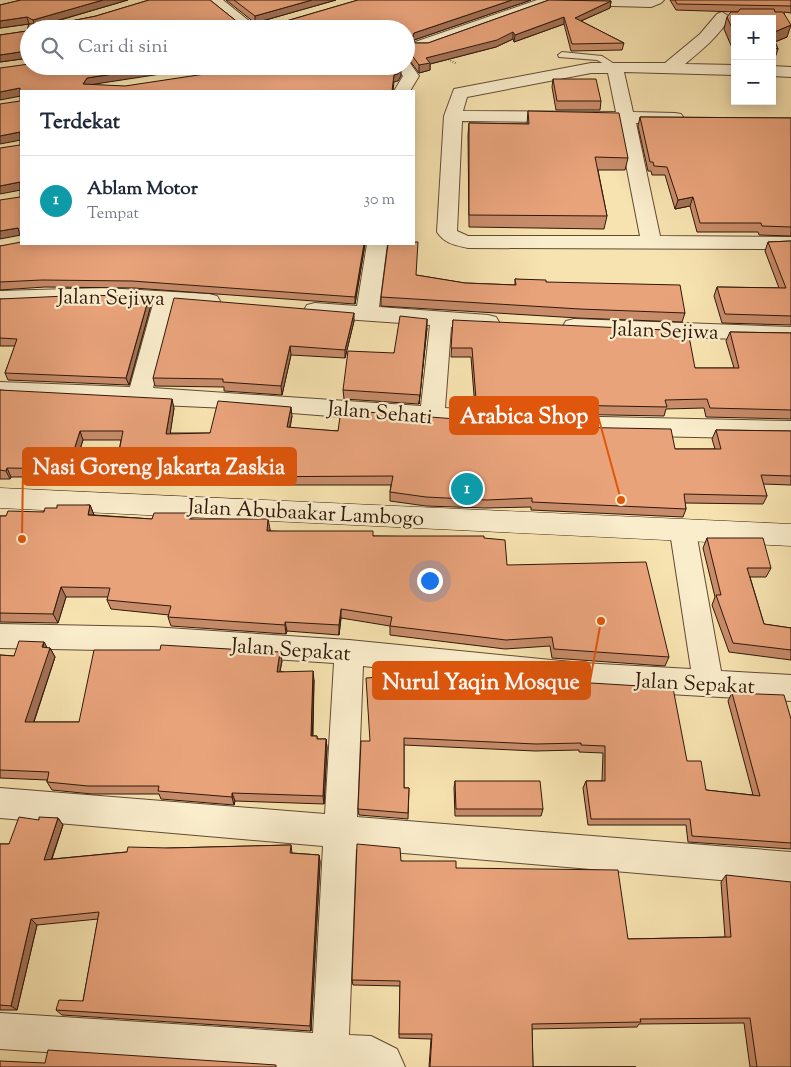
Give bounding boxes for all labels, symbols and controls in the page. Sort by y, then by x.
map controls [731,15,776,105]
button: + [731,15,776,60]
search box [20,20,415,75]
icon: search [38,34,66,62]
text: Cari di sini [78,34,168,61]
button: − [731,60,776,105]
text: Terdekat [40,108,120,138]
text: Ablam Motor [87,176,198,203]
text: 1 [53,189,59,212]
text: 30 m [364,189,395,212]
text: Tempat [87,203,139,226]
street label: Jalan Sejiwa [56,283,165,315]
street label: Jalan Sejiwa [610,315,719,349]
street label: Jalan Sehati [325,394,434,434]
callout: Arabica Shop [450,397,598,434]
text: Arabica Shop [460,402,588,434]
callout: Nasi Goreng Jakarta Zaskia [23,448,296,485]
text: Nasi Goreng Jakarta Zaskia [33,453,286,485]
pin: 1 [451,470,483,508]
street label: Jalan Abubaakar Lambogo [186,493,425,535]
your location [417,568,443,594]
street label: Jalan Sepakat [229,632,352,670]
callout: Nurul Yaqin Mosque [373,662,590,699]
street label: Jalan Sepakat [633,667,755,703]
text: Nurul Yaqin Mosque [382,668,580,700]

